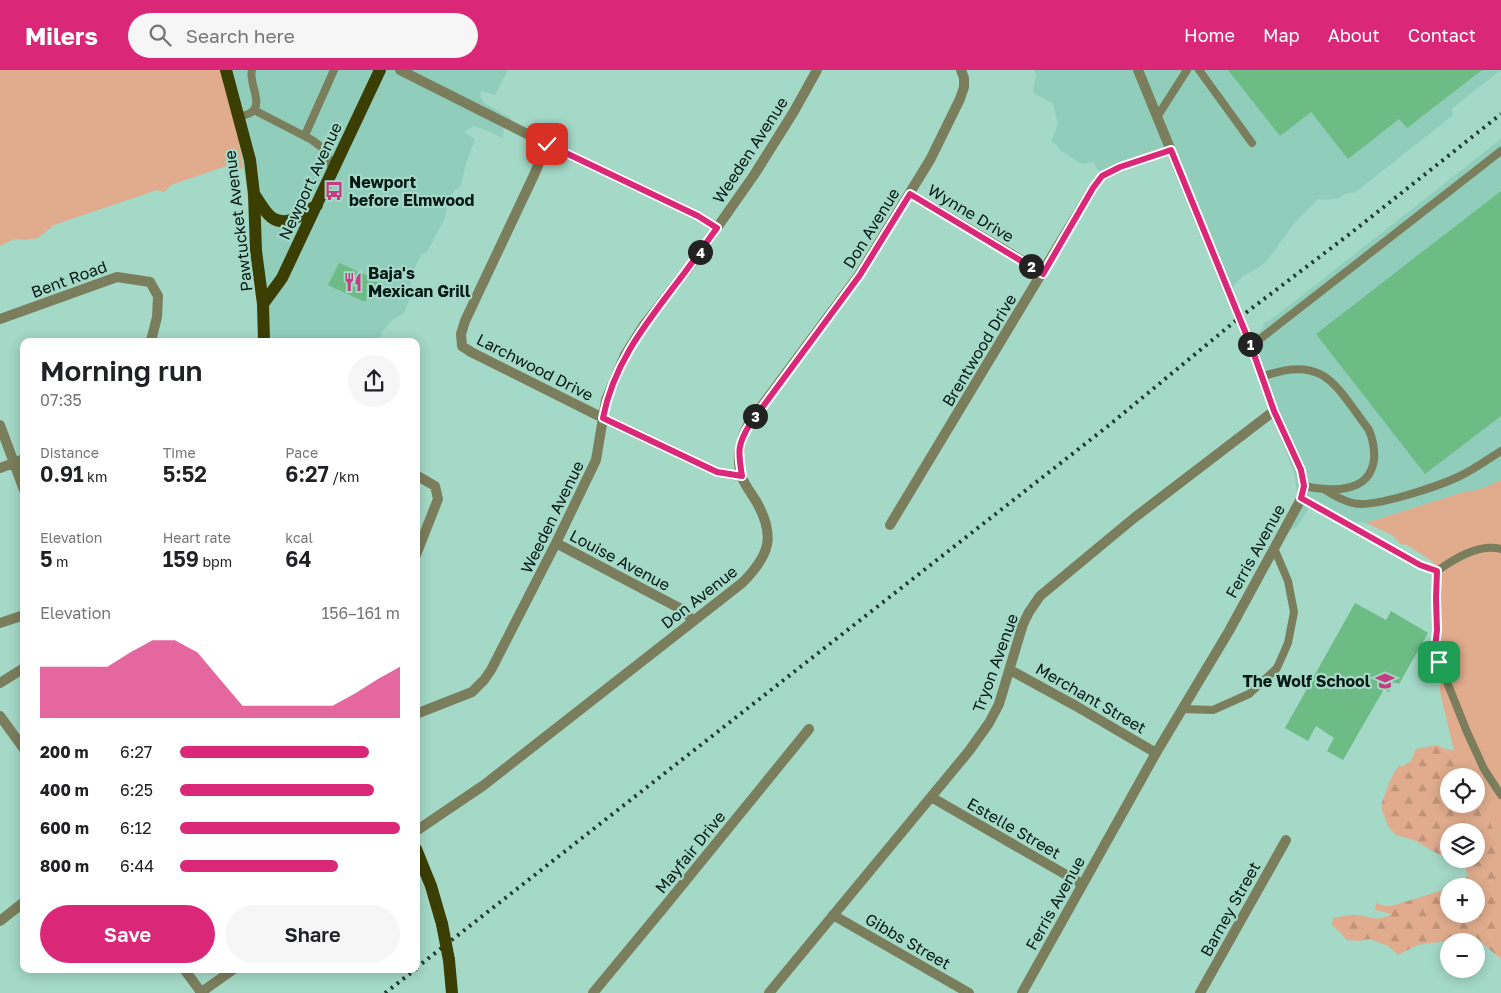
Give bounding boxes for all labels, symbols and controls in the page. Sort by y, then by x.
search box [128,13,478,58]
text: Milers [25,21,98,50]
icon: search [146,21,174,49]
text: Search here [186,24,295,47]
text: Home [1184,24,1235,46]
text: Map [1263,24,1300,46]
text: About [1328,24,1380,46]
text: Contact [1408,24,1476,46]
street label: Weeden Avenue [708,93,792,207]
street label: Newport Avenue [274,119,346,243]
pin [526,123,568,165]
icon: check [533,130,561,158]
street label: Pawtucket Avenue [219,149,257,293]
place label: Newport before Elmwood [349,172,475,210]
street label: Wynne Drive [924,179,1018,247]
bus stop icon: Newport before Elmwood [323,180,345,202]
street label: Don Avenue [838,184,904,272]
pin: 4 [688,240,712,264]
text: 4 [696,244,705,261]
pin: 2 [1018,254,1044,278]
street label: Bent Road [28,256,110,302]
text: 2 [1027,258,1036,275]
place label: Baja's Mexican Grill [368,263,471,301]
restaurant icon: Baja's Mexican Grill [342,271,364,293]
street label: Brentwood Drive [938,290,1020,410]
street label: Larchwood Drive [473,329,597,405]
pin: 1 [1238,332,1262,356]
text: 1 [1247,336,1254,353]
text: Morning run [40,354,203,387]
button: share [348,355,400,407]
text: 07:35 [40,390,82,410]
pin: 3 [742,404,768,428]
text: 3 [751,408,760,425]
text: Distance [40,444,99,461]
text: Time [163,444,196,461]
text: Pace [285,444,318,461]
street label: Weeden Avenue [516,457,588,577]
text: 0.91 [40,461,84,487]
text: 5:52 [163,461,207,487]
text: 6:27 [285,461,329,487]
text: km [84,468,107,485]
text: /km [329,468,359,485]
street label: Ferris Avenue [1221,501,1289,601]
street label: Louise Avenue [566,525,674,595]
text: Elevation [40,529,102,546]
text: Heart rate [163,529,231,546]
text: kcal [285,529,313,546]
text: 5 [40,546,53,572]
text: 159 [163,546,199,572]
text: 64 [285,546,312,572]
text: m [53,553,68,570]
text: bpm [199,553,232,570]
street label: Don Avenue [657,561,741,633]
text: Elevation [40,603,111,623]
text: 156–161 m [321,603,400,623]
street label: Tryon Avenue [968,611,1022,715]
pin [1418,641,1460,683]
icon: arrive [1425,648,1453,676]
street label: Merchant Street [1032,658,1150,738]
school or university icon: The Wolf School [1374,670,1396,692]
place label: The Wolf School [1243,671,1371,691]
text: 200 m [40,742,89,762]
text: 6:27 [120,742,152,762]
map controls [1440,768,1485,978]
button: locate [1440,768,1485,813]
text: 400 m [40,780,89,800]
text: 6:25 [120,780,153,800]
street label: Estelle Street [964,793,1064,863]
street label: Mayfair Drive [651,807,729,897]
text: 600 m [40,818,89,838]
text: 6:12 [120,818,152,838]
button: layers [1440,823,1485,868]
street label: Ferris Avenue [1021,853,1089,953]
text: 800 m [40,856,89,876]
text: 6:44 [120,856,154,876]
street label: Barney Street [1196,858,1264,960]
button: + [1440,878,1485,923]
button: Save [40,905,215,963]
button: Share [225,905,400,963]
street label: Gibbs Street [862,909,954,973]
button: − [1440,933,1485,978]

